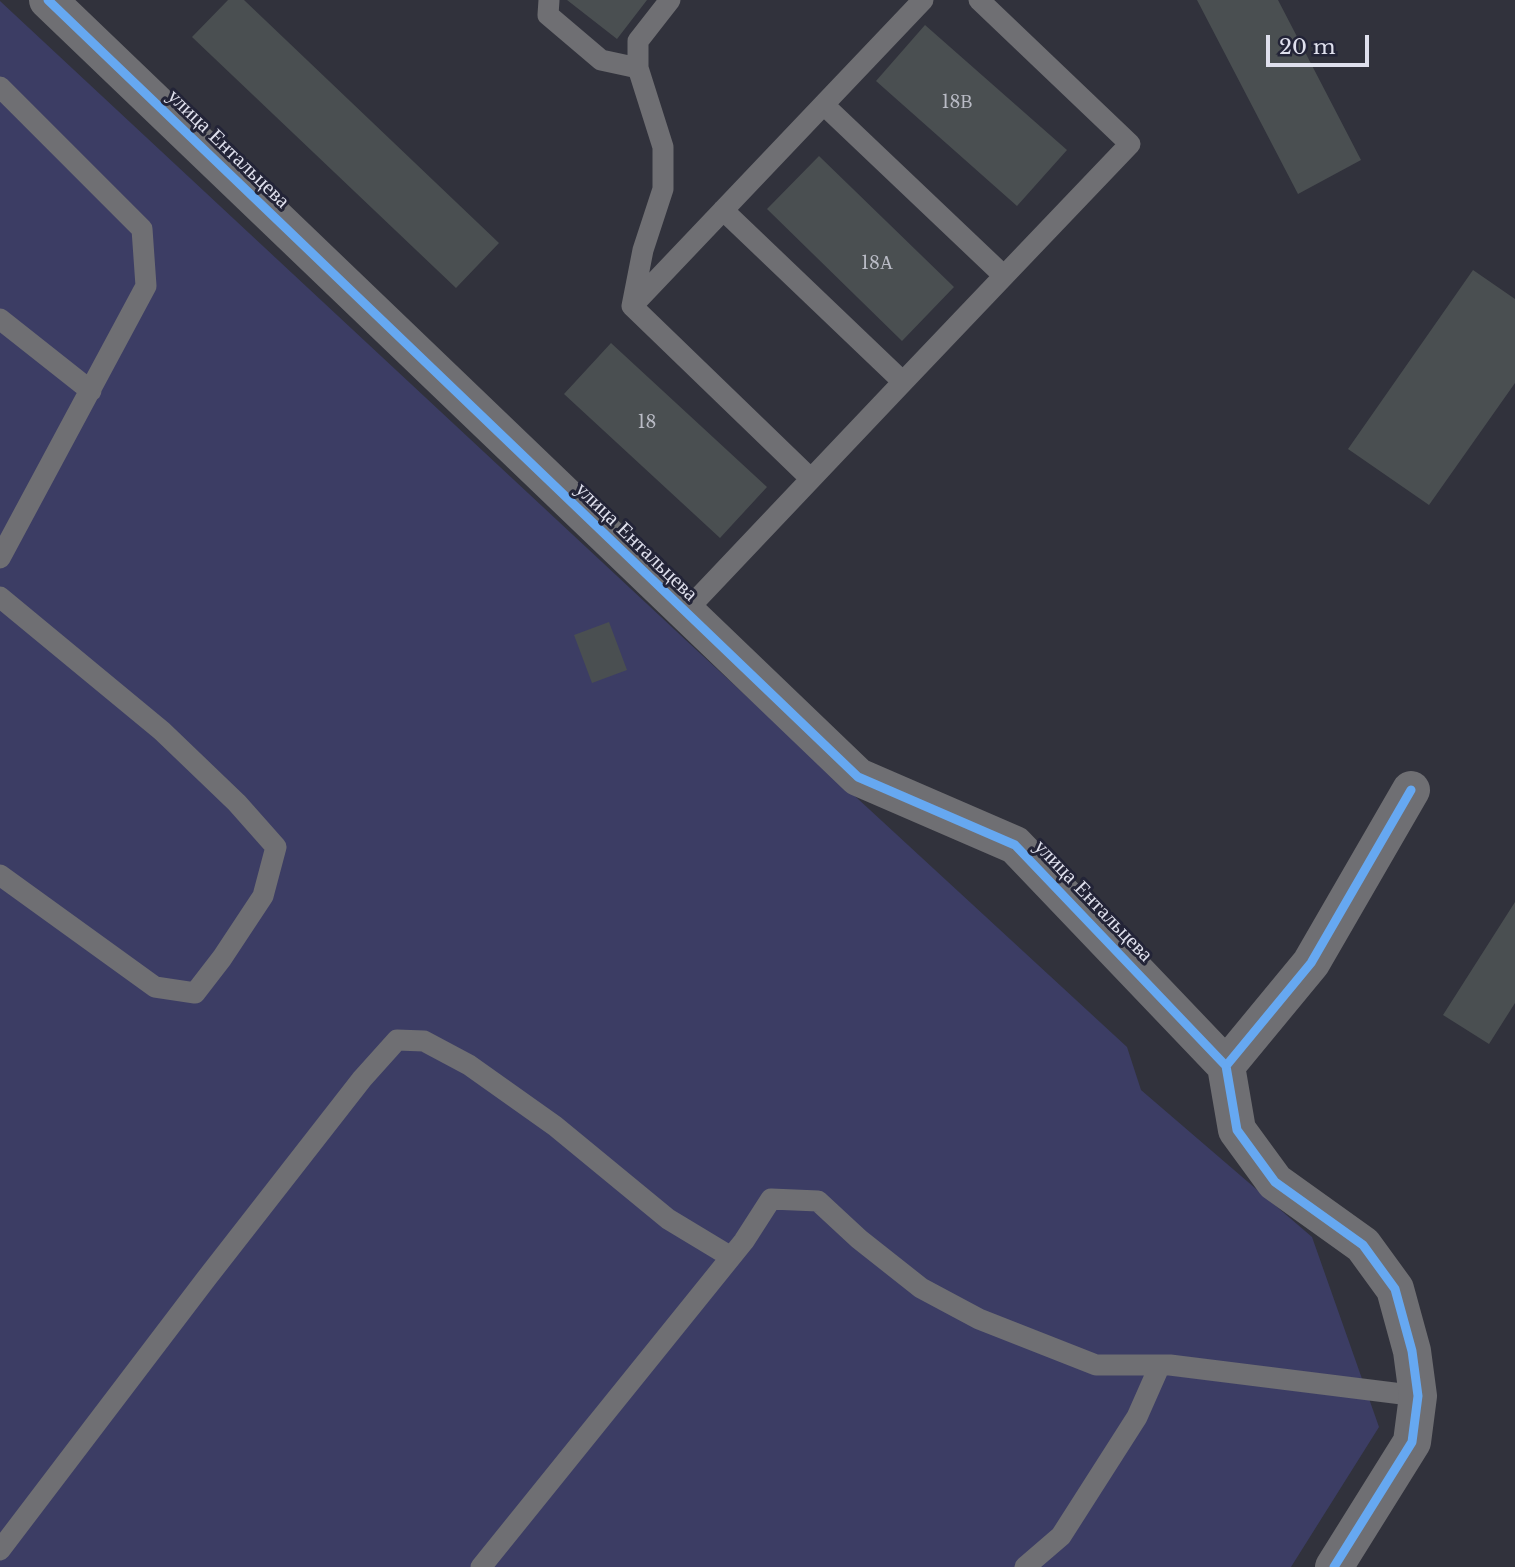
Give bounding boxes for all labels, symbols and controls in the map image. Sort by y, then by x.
scale bar [1270,21,1373,65]
text: 20 m [1279,34,1336,60]
street label: улица Ентальцева [162,84,294,214]
house number: 18В [942,92,972,114]
house number: 18А [861,253,893,275]
house number: 18 [638,412,656,434]
street label: улица Ентальцева [570,477,702,607]
street label: улица Ентальцева [1028,835,1158,967]

